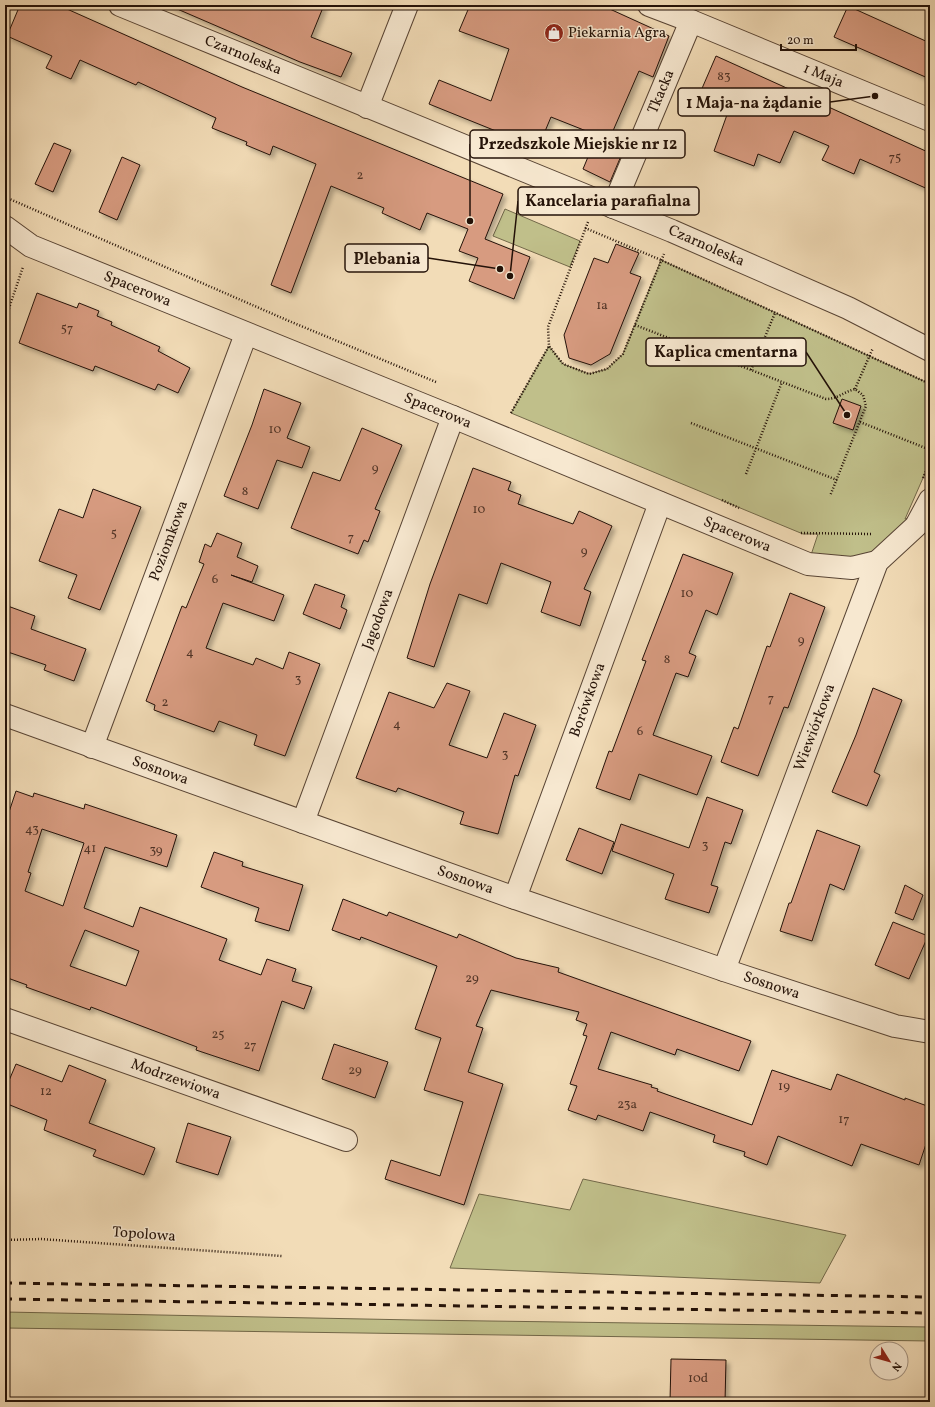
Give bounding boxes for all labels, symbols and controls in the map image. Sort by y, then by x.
shop icon: Piekarnia Agra [543,22,565,44]
place label: Piekarnia Agra [568,23,666,44]
scale bar [781,26,856,52]
street label: Czarnoleska [201,30,285,81]
text: 20 m [787,33,814,49]
street label: 1 Maja [800,58,847,93]
street label: Tkacka [643,66,680,117]
house number: 83 [717,68,731,86]
callout: 1 Maja-na żądanie [678,88,830,116]
text: 1 Maja-na żądanie [686,93,822,115]
callout: Przedszkole Miejskie nr 12 [470,130,685,158]
text: Przedszkole Miejskie nr 12 [479,134,677,156]
house number: 75 [889,149,901,167]
house number: 2 [357,167,364,185]
callout: Kancelaria parafialna [518,187,699,215]
text: Kancelaria parafialna [525,191,691,213]
street label: Czarnoleska [665,220,748,272]
callout: Plebania [345,244,428,272]
text: Plebania [353,249,421,271]
street label: Spacerowa [100,266,174,312]
house number: 1a [596,297,608,315]
house number: 57 [61,320,73,338]
callout: Kaplica cmentarna [646,338,806,366]
text: Kaplica cmentarna [654,342,798,364]
street label: Spacerowa [401,388,475,434]
house number: 10 [269,421,282,439]
house number: 9 [372,460,379,478]
house number: 8 [242,483,248,501]
street label: Poziomkowa [144,498,193,584]
house number: 10 [473,501,486,519]
street label: Spacerowa [700,511,774,558]
house number: 5 [111,525,117,543]
house number: 7 [348,529,354,547]
house number: 9 [581,543,588,561]
house number: 6 [212,571,219,589]
house number: 10 [681,585,694,603]
street label: Jagodowa [357,586,399,653]
house number: 9 [798,632,805,650]
house number: 4 [186,644,194,662]
house number: 8 [664,651,670,669]
street label: Borówkowa [564,660,611,740]
house number: 3 [295,671,302,689]
street label: Wiewiórkowa [789,681,841,774]
house number: 7 [768,690,774,708]
house number: 2 [162,694,169,712]
house number: 4 [393,716,401,734]
house number: 6 [637,723,644,741]
house number: 3 [502,746,509,764]
street label: Sosnowa [129,751,191,791]
house number: 43 [25,821,39,839]
house number: 3 [702,837,709,855]
house number: 41 [84,840,96,858]
house number: 39 [149,842,163,860]
street label: Sosnowa [434,860,496,900]
street label: Sosnowa [741,966,803,1005]
house number: 29 [465,970,479,988]
house number: 25 [211,1026,225,1044]
house number: 27 [244,1037,256,1055]
street label: Modrzewiowa [128,1054,223,1105]
house number: 29 [348,1062,362,1080]
house number: 19 [778,1078,790,1096]
house number: 12 [40,1083,52,1101]
house number: 23a [617,1096,637,1114]
house number: 17 [838,1111,850,1129]
street label: Topolowa [112,1222,176,1248]
north arrow [869,1341,909,1381]
text: N [887,1358,904,1374]
house number: 10d [688,1370,708,1388]

